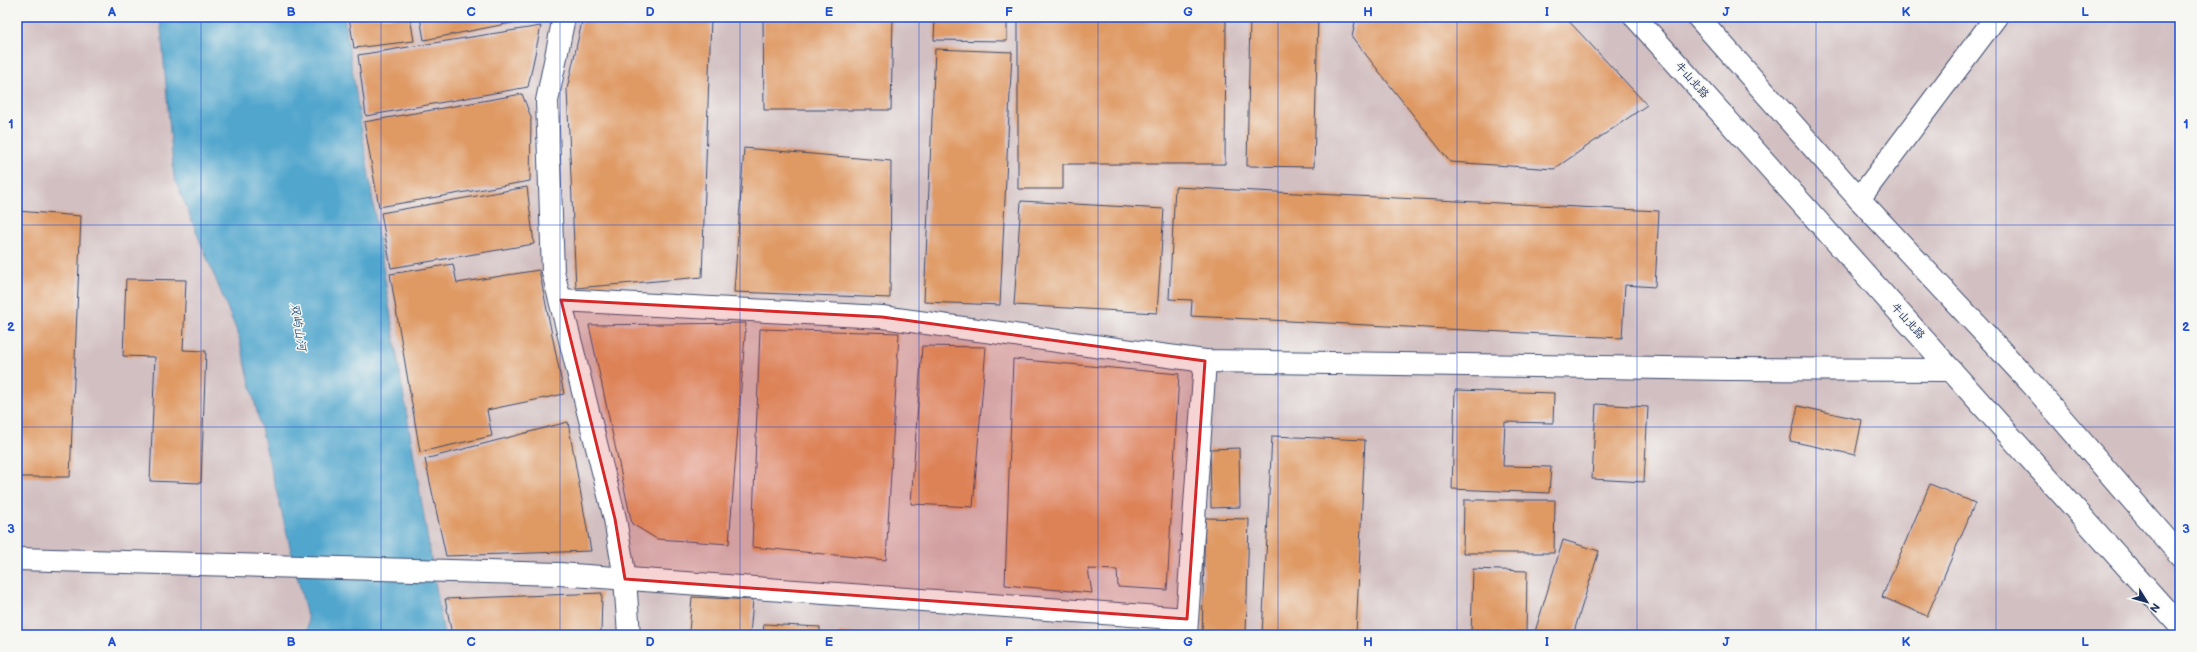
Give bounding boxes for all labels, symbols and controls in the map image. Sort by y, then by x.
text: A [107,4,116,20]
text: B [286,4,296,20]
text: C [466,4,476,20]
text: D [645,4,655,20]
text: E [825,4,834,20]
text: F [1005,4,1013,20]
text: G [1183,4,1193,20]
text: H [1363,4,1373,20]
text: I [1545,4,1549,20]
text: J [1722,4,1730,20]
text: K [1902,4,1911,20]
text: L [2081,4,2089,20]
street label: 牛山北路 [1672,59,1712,101]
text: 1 [8,116,14,132]
text: 1 [2183,116,2189,132]
street label: 牛山北路 [1888,300,1928,342]
water label: 双屿山河 [287,302,309,354]
text: 2 [7,319,15,335]
text: 2 [2182,319,2190,335]
text: 3 [7,521,15,537]
text: 3 [2182,521,2190,537]
north arrow [2127,582,2167,622]
text: N [2147,601,2162,615]
text: A [107,634,116,650]
text: B [286,634,296,650]
text: C [466,634,476,650]
text: D [645,634,655,650]
text: E [825,634,834,650]
text: F [1005,634,1013,650]
text: G [1183,634,1193,650]
text: H [1363,634,1373,650]
text: I [1545,634,1549,650]
text: J [1722,634,1730,650]
text: K [1902,634,1911,650]
text: L [2081,634,2089,650]

